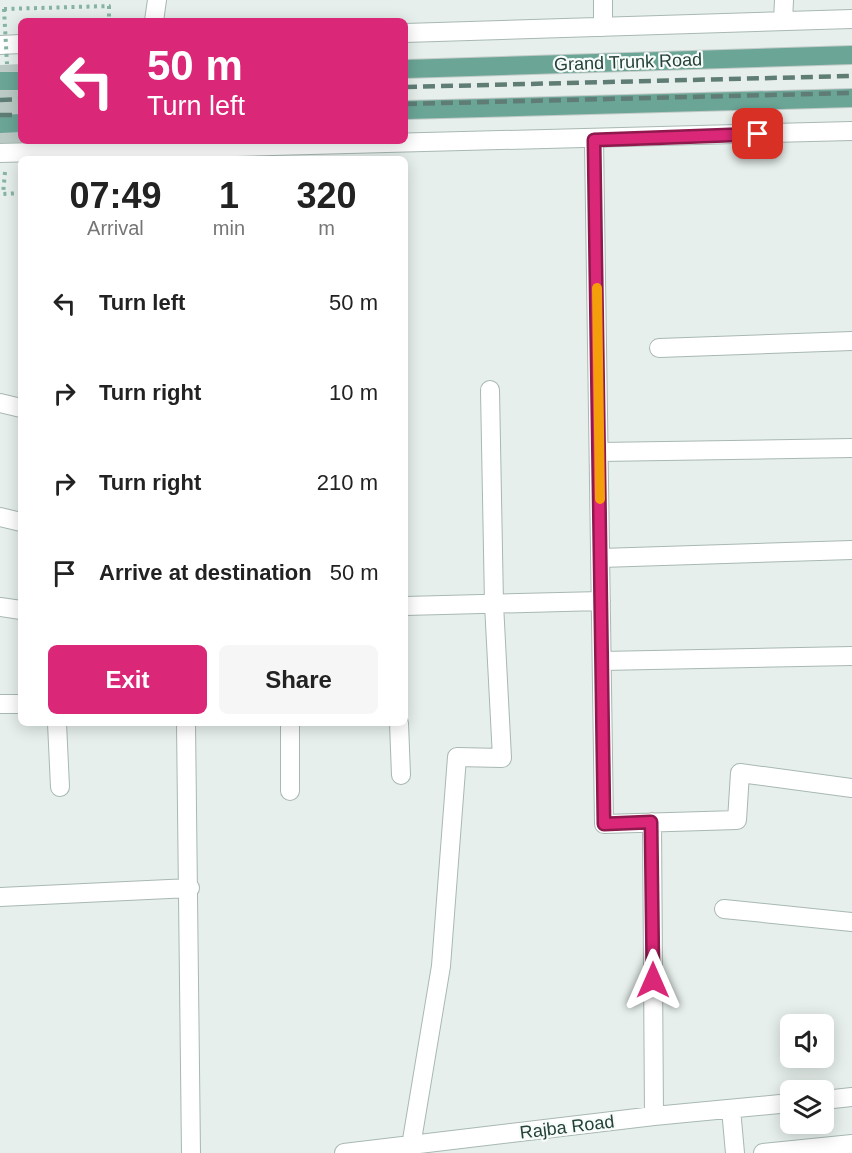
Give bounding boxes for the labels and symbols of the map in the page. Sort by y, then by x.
street label: Grand Trunk Road [554,49,702,75]
pin [732,108,783,159]
position arrow [621,948,685,1012]
street label: Rajba Road [519,1111,615,1143]

